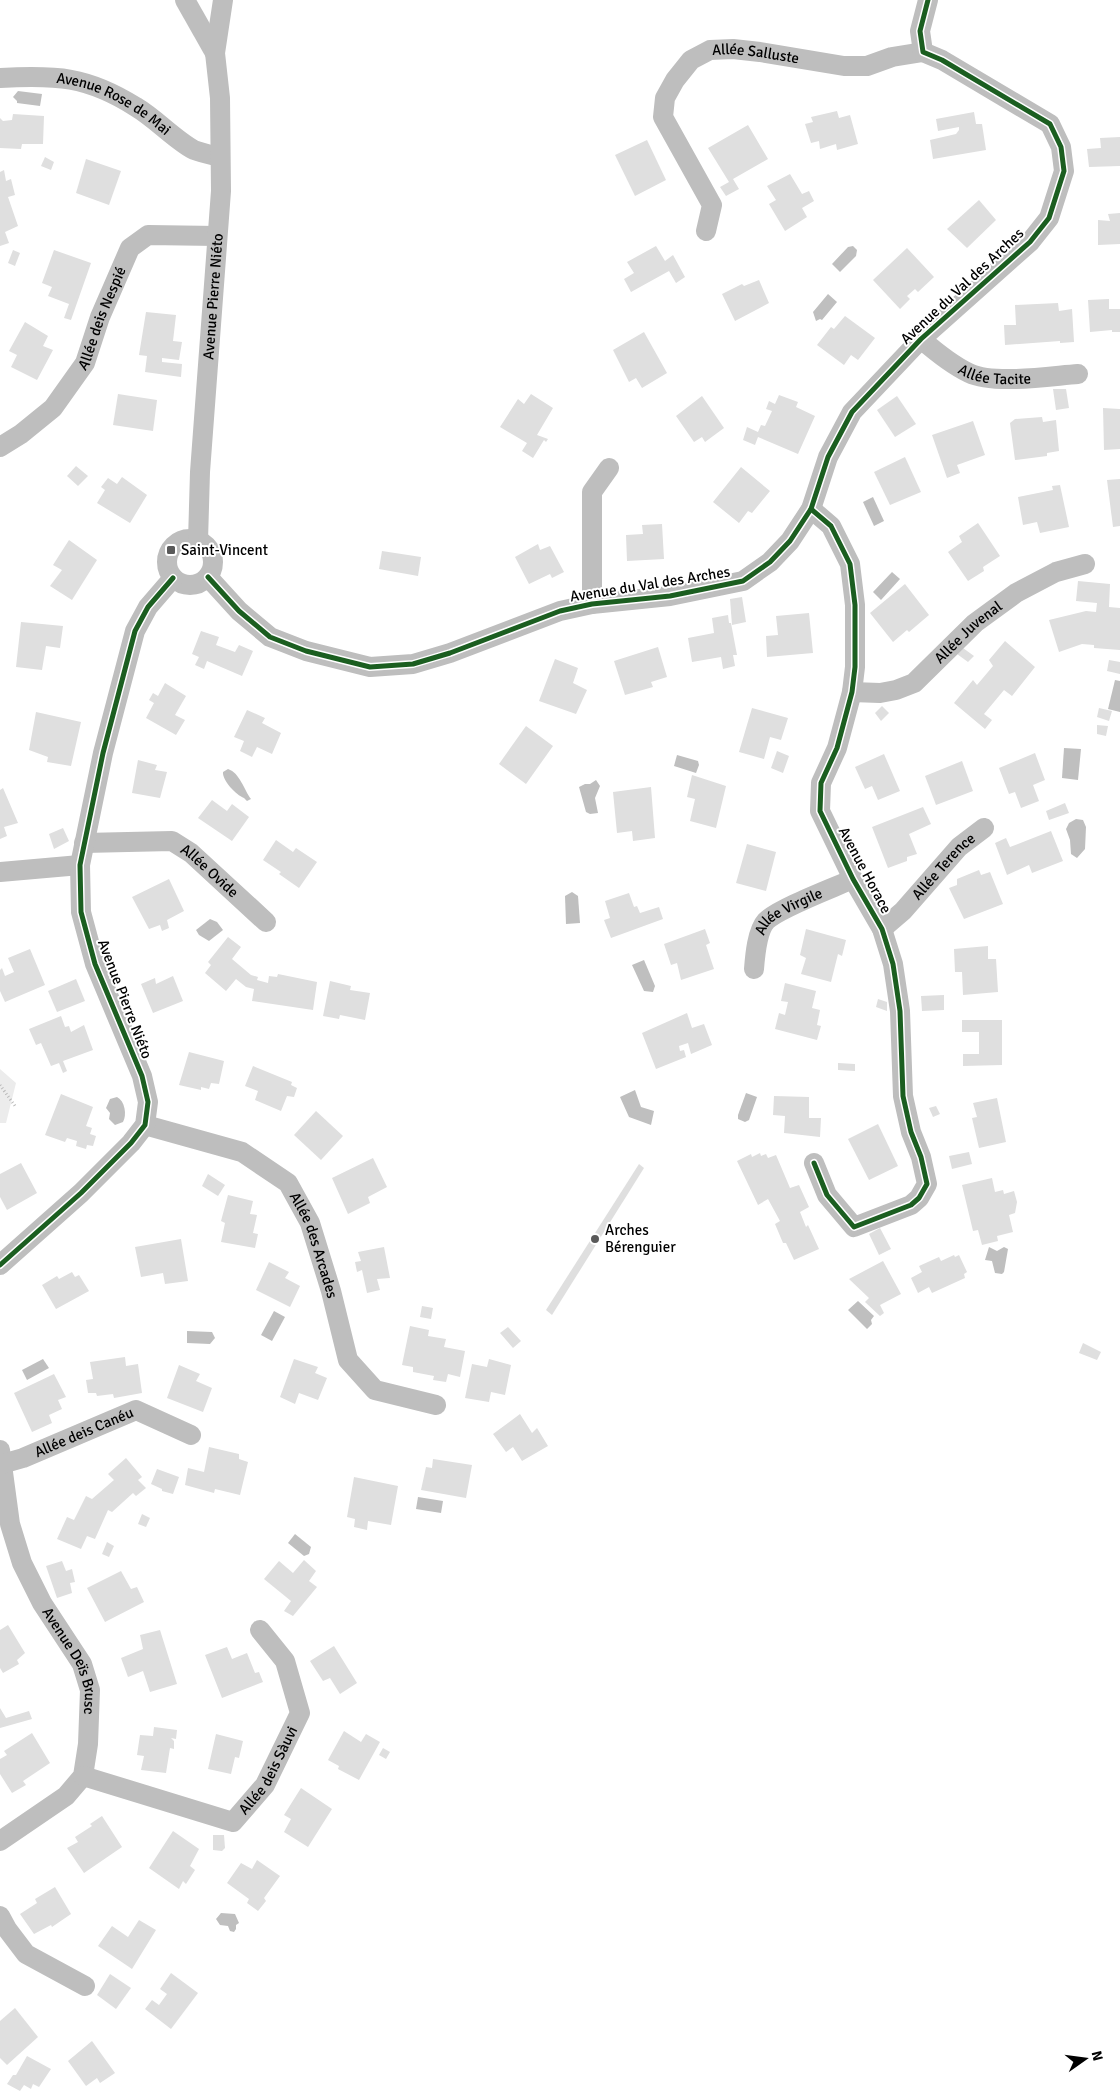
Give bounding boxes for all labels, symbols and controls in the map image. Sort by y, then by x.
street label: Allée Salluste [712,40,800,67]
street label: Avenue Rose de Mai [55,69,175,139]
street label: Avenue du Val des Arches [897,224,1028,348]
street label: Avenue Pierre Niéto [199,232,227,360]
street label: Allée deis Nespié [74,264,130,374]
street label: Allée Tacite [955,360,1032,388]
place label: Saint-Vincent [181,541,268,559]
marker: Saint-Vincent [165,544,177,556]
street label: Avenue du Val des Arches [569,562,732,606]
street label: Allée Juvenal [930,597,1006,667]
street label: Avenue Horace [835,824,895,916]
street label: Allée Terence [908,829,979,903]
street label: Allée Ovide [177,840,242,901]
street label: Allée Virgile [751,884,825,938]
street label: Avenue Pierre Niéto [94,937,156,1061]
street label: Allée des Arcades [286,1189,342,1301]
place label: Arches Bérenguier [605,1221,676,1256]
marker: Arches Bérenguier [589,1233,601,1245]
street label: Allée deis Canéu [32,1403,136,1461]
street label: Avenue Deïs Brusc [38,1604,100,1715]
street label: Allée deis Sàuvi [235,1723,301,1818]
north arrow [1060,2034,1110,2084]
text: N [1088,2049,1107,2063]

